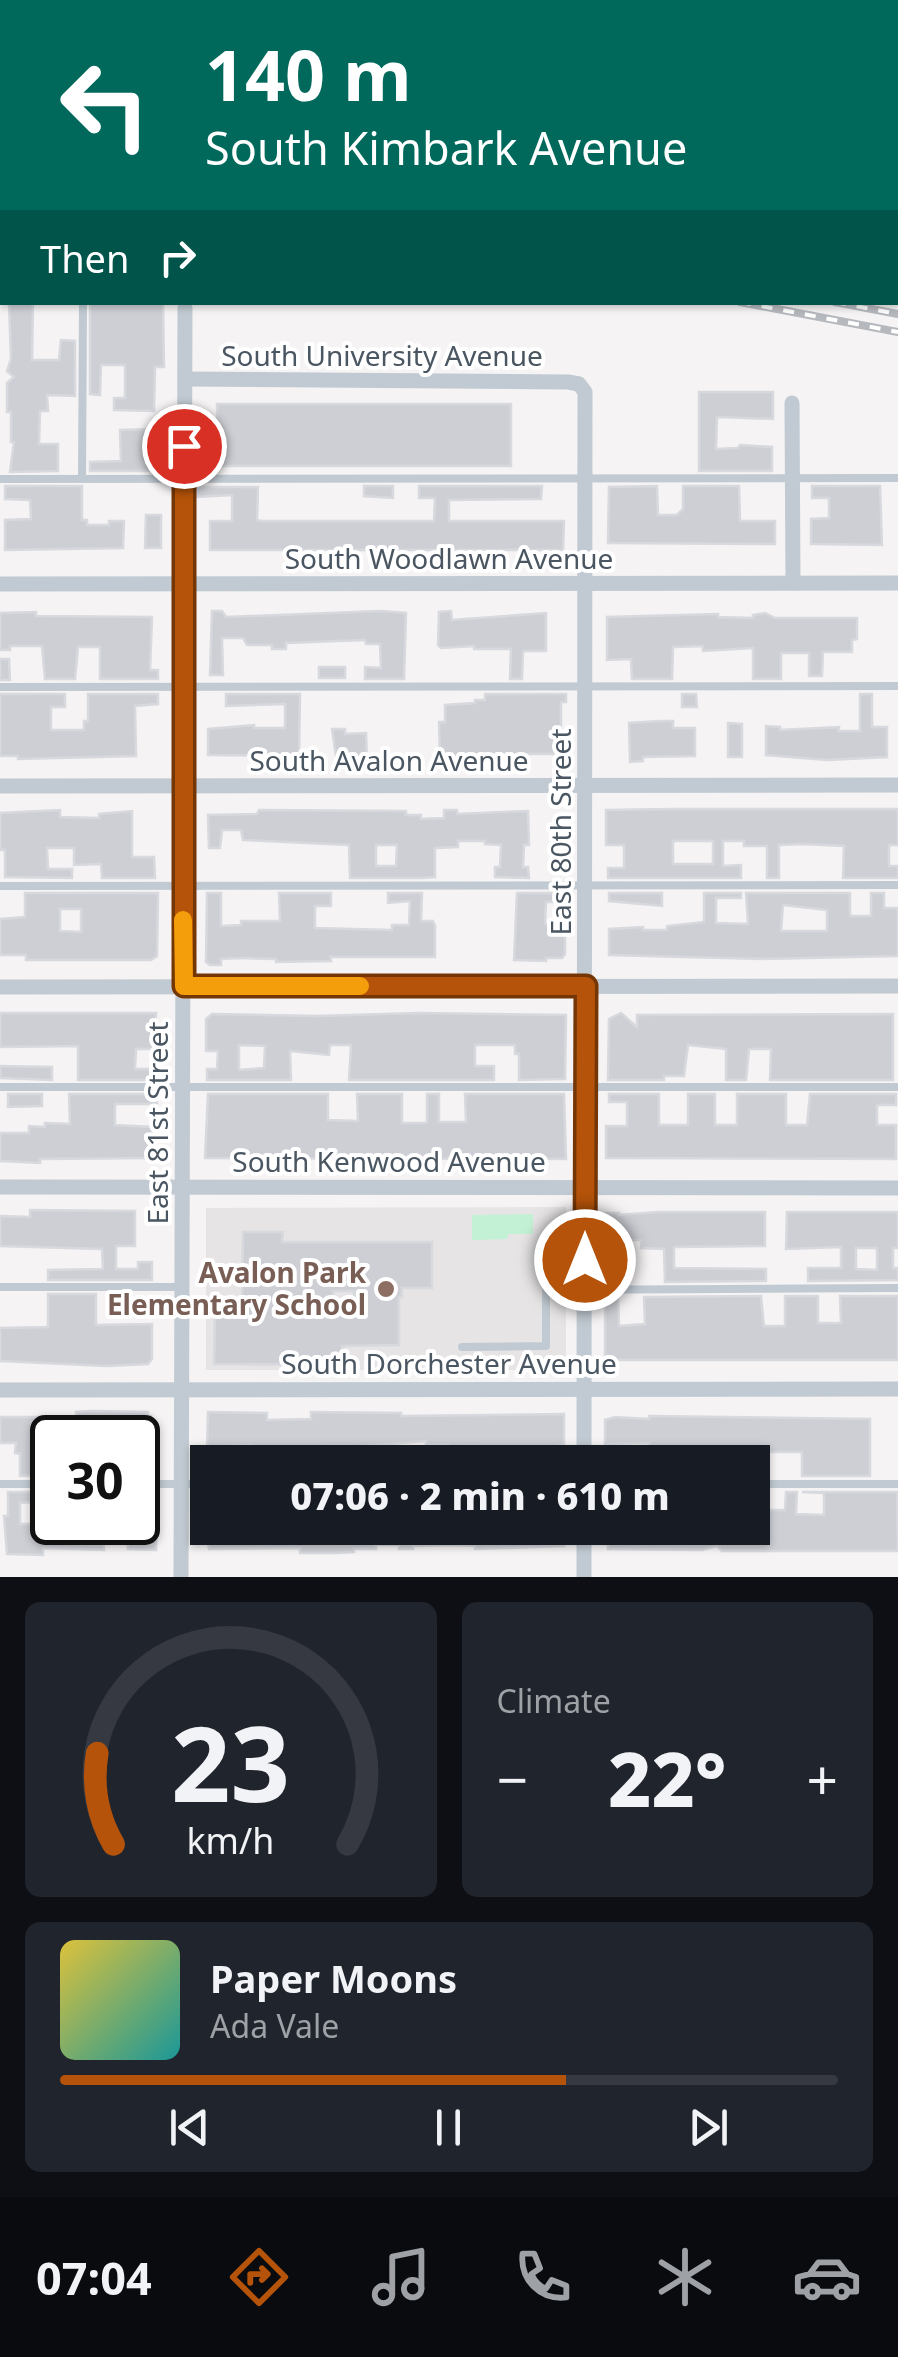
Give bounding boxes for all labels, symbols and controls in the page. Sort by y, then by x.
text: 140 m [205,26,412,122]
icon: left [40,40,170,170]
text: South Kimbark Avenue [205,117,687,178]
icon: right [150,230,205,285]
text: Then [40,232,130,284]
street label: South University Avenue [221,336,543,374]
pin [142,404,227,489]
icon: arrive [157,419,212,474]
street label: South Woodlawn Avenue [285,539,613,577]
street label: East 80th Street [541,729,579,935]
street label: South Avalon Avenue [249,741,529,779]
street label: East 81st Street [138,1021,176,1225]
street label: South Kenwood Avenue [232,1142,546,1180]
position arrow [533,1208,637,1312]
place label: Avalon Park Elementary School [107,1253,367,1323]
marker: Avalon Park Elementary School [375,1278,397,1300]
street label: South Dorchester Avenue [281,1344,617,1382]
speed limit sign: 30 [30,1415,160,1545]
text: 07:06 · 2 min · 610 m [290,1469,670,1521]
text: Climate [497,1679,611,1722]
text: 23 [171,1691,290,1832]
text: 22° [608,1727,726,1829]
text: − [497,1741,528,1816]
text: + [807,1741,838,1816]
text: km/h [187,1816,275,1864]
text: Paper Moons [210,1952,457,2004]
text: Ada Vale [210,2004,339,2047]
icon: previous [162,2100,217,2155]
icon: pause [421,2100,476,2155]
icon: next [681,2100,736,2155]
icon: directions [224,2242,294,2312]
icon: music [366,2242,436,2312]
icon: phone [508,2242,578,2312]
icon: climate [650,2242,720,2312]
icon: car [792,2242,862,2312]
text: 07:04 [36,2247,152,2308]

